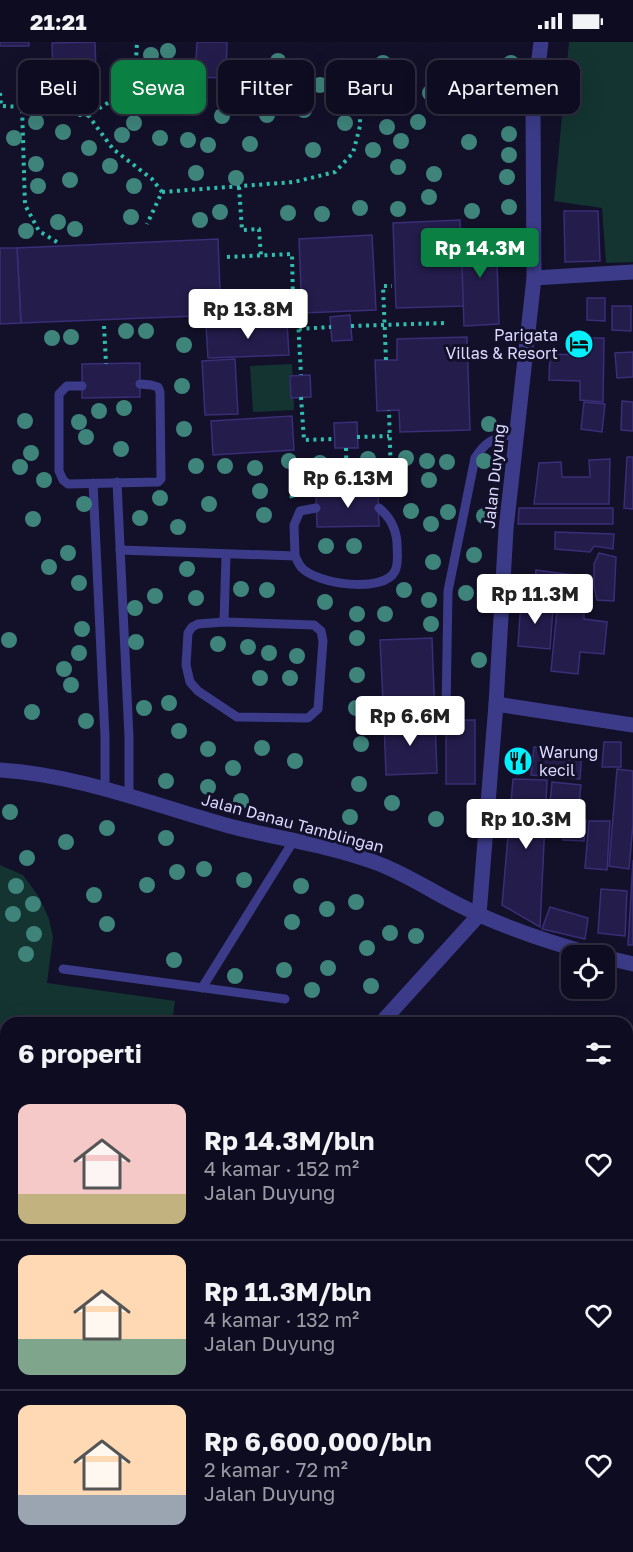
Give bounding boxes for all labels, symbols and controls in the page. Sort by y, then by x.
text: 21:21 [30,8,87,35]
chip: Beli [18,60,99,114]
chip: Sewa [111,60,206,114]
chip: Filter [218,60,314,114]
chip: Baru [326,60,415,114]
chip: Apartemen [427,60,580,114]
pin: Rp 14.3M [418,228,542,279]
text: Rp 14.3M [435,235,525,259]
pin: Rp 13.8M [186,289,310,340]
text: Rp 13.8M [203,296,293,320]
place label: Parigata Villas & Resort [445,325,558,363]
hotel icon: Parigata Villas & Resort [563,328,595,360]
street label: Jalan Duyung [479,423,509,529]
pin: Rp 6.13M [286,458,410,509]
text: Rp 6.13M [303,465,393,489]
pin: Rp 11.3M [473,574,597,625]
text: Rp 11.3M [491,581,579,605]
pin: Rp 6.6M [355,696,465,747]
text: Rp 6.6M [370,703,450,727]
place label: Warung kecil [539,742,598,780]
restaurant icon: Warung kecil [502,745,534,777]
street label: Jalan Danau Tamblingan [200,789,386,857]
pin: Rp 10.3M [464,799,588,850]
text: Rp 10.3M [481,806,571,830]
map controls [561,945,615,999]
button: locate [561,945,615,999]
icon: filters [582,1037,615,1070]
text: 6 properti [18,1038,142,1069]
text: Rp 14.3M/bln [204,1125,374,1156]
icon: home [66,1128,138,1200]
icon: heart [582,1148,615,1181]
text: 4 kamar · 152 m² [204,1156,359,1180]
text: Jalan Duyung [204,1180,335,1204]
text: Rp 11.3M/bln [204,1276,372,1307]
icon: home [66,1279,138,1351]
icon: heart [582,1299,615,1332]
text: 4 kamar · 132 m² [204,1307,359,1331]
text: Jalan Duyung [204,1331,335,1355]
text: Rp 6,600,000/bln [204,1426,432,1457]
icon: home [66,1429,138,1501]
icon: heart [582,1449,615,1482]
text: 2 kamar · 72 m² [204,1457,348,1481]
text: Jalan Duyung [204,1481,335,1505]

